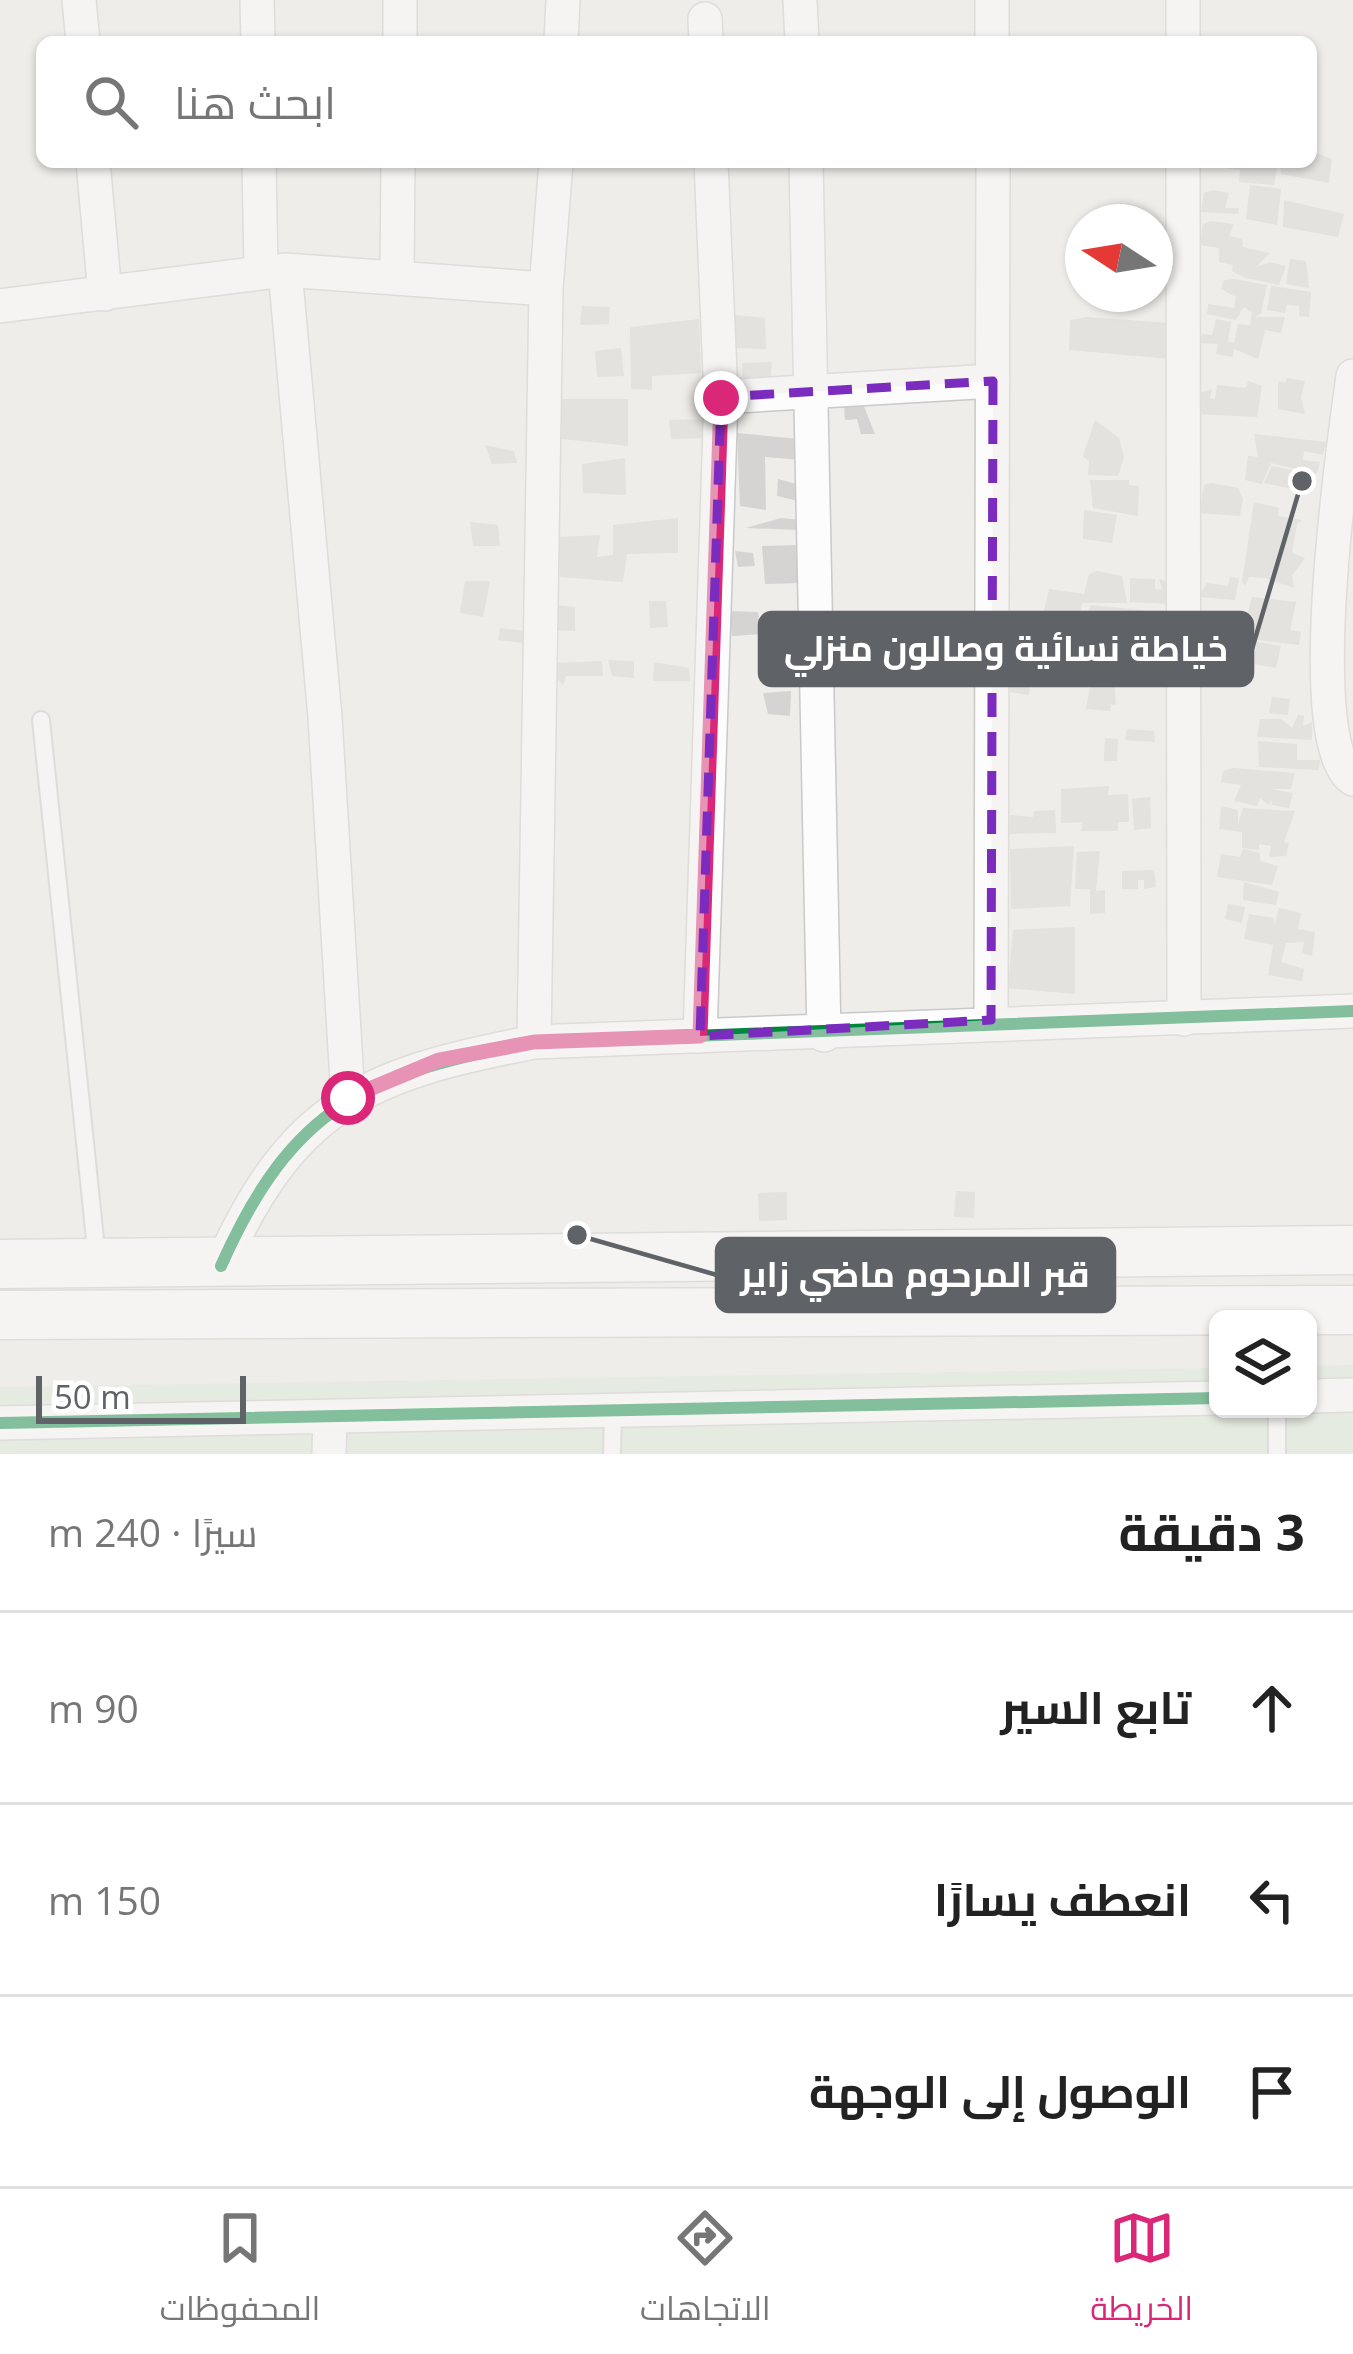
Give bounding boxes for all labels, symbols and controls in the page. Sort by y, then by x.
search box [36,36,1317,168]
icon: search [78,69,144,135]
text: ابحث هنا [174,71,336,132]
north arrow [1065,204,1173,312]
route end [694,371,748,425]
callout: خياطة نسائية وصالون منزلي [760,613,1252,685]
text: خياطة نسائية وصالون منزلي [784,623,1228,678]
route start [321,1071,375,1125]
callout: قبر المرحوم ماضي زاير [717,1239,1114,1311]
text: قبر المرحوم ماضي زاير [739,1249,1090,1302]
map controls [1209,1310,1317,1418]
button: layers [1209,1310,1317,1418]
scale bar [36,1370,246,1423]
text: 50 m [54,1374,131,1419]
text: 3 دقيقة [1118,1496,1305,1566]
text: سيرًا · 240 m [48,1505,258,1558]
icon: ahead [1239,1675,1305,1741]
text: تابع السير [1000,1676,1191,1737]
text: 90 m [48,1681,139,1734]
icon: left [1239,1867,1305,1933]
text: انعطف يسارًا [934,1868,1191,1929]
text: 150 m [48,1873,161,1926]
icon: arrive [1239,2059,1305,2125]
text: الوصول إلى الوجهة [809,2060,1191,2121]
tab: المحفوظات [160,2205,320,2339]
tab: الاتجاهات [640,2205,771,2339]
tab: الخريطة [1090,2205,1193,2339]

